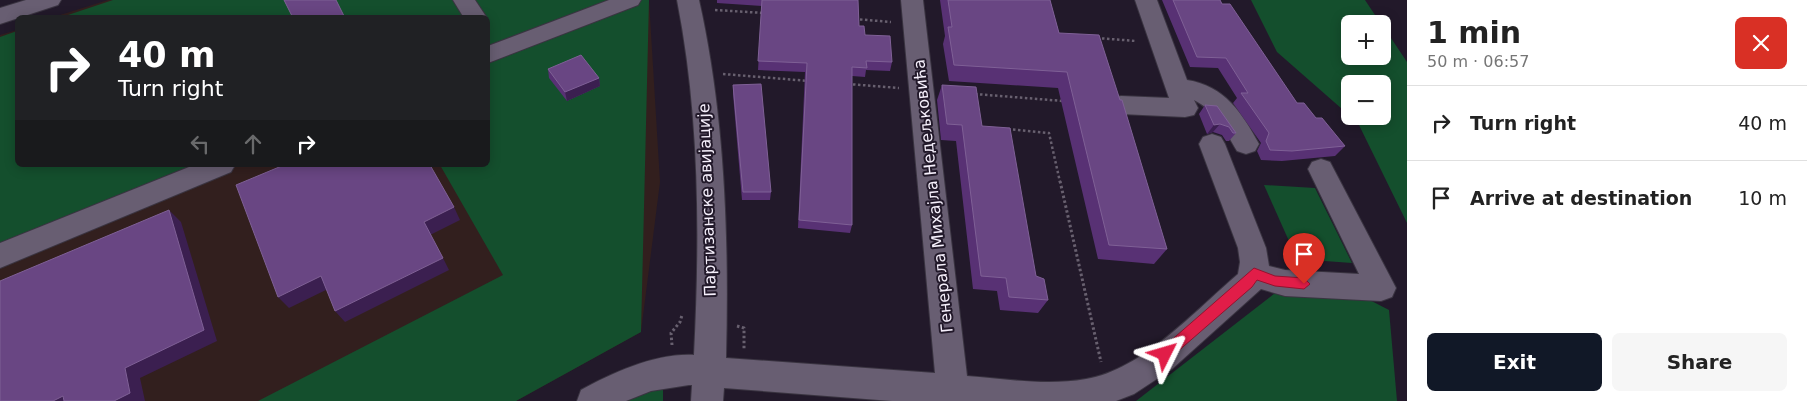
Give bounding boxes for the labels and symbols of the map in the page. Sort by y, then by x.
street label: Генерала Михајла Недељковића [909,58,957,334]
street label: Партизанске авијације [694,103,720,297]
pin [1283,233,1325,284]
position arrow [1138,327,1190,379]

